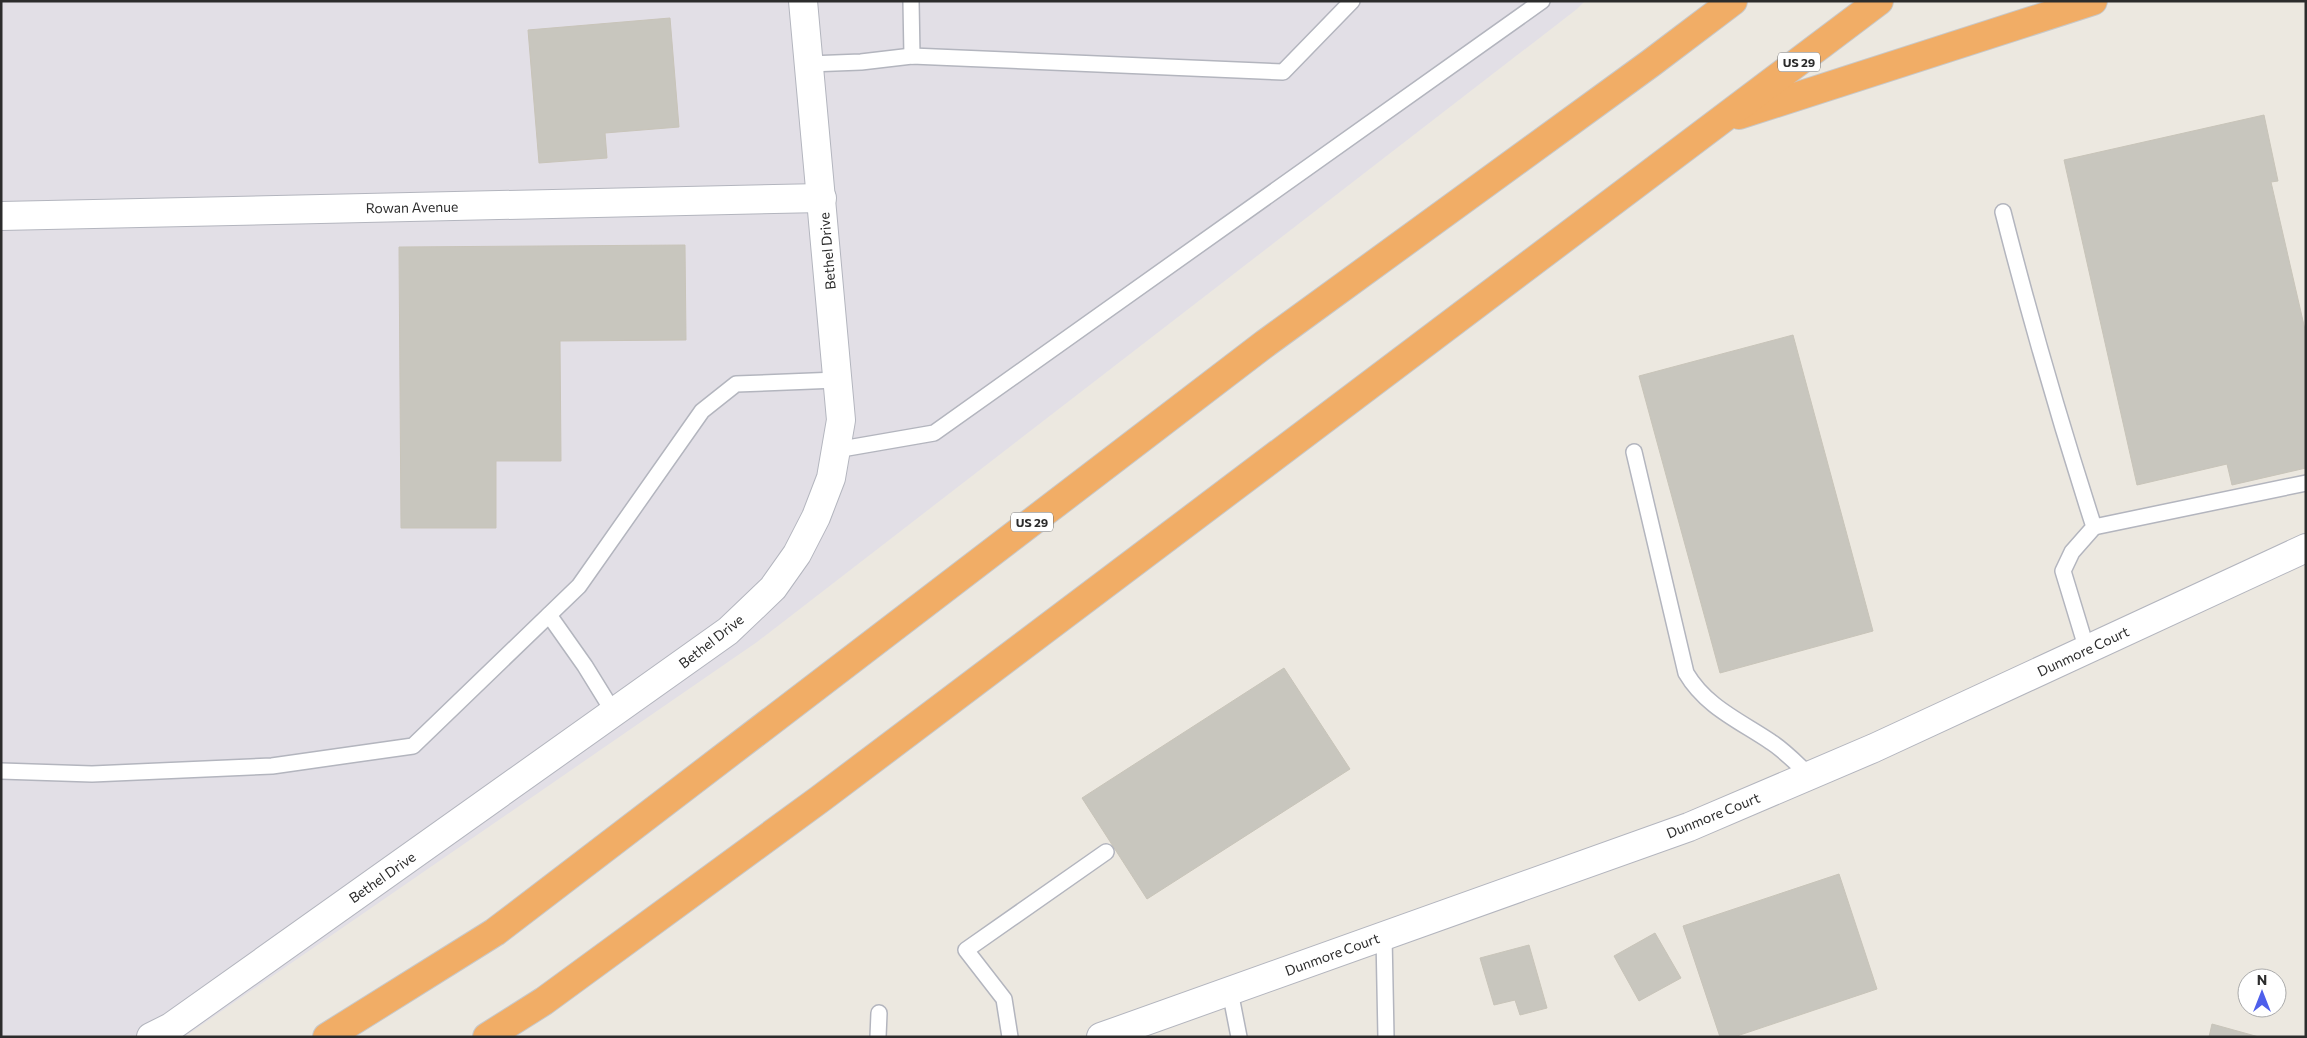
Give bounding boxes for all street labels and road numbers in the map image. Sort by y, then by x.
road number: US 29 [1778,52,1820,72]
street label: Rowan Avenue [365,198,459,216]
street label: Bethel Drive [815,212,839,290]
road number: US 29 [1011,512,1053,532]
street label: Bethel Drive [675,610,747,672]
street label: Dunmore Court [2034,622,2132,680]
street label: Dunmore Court [1664,788,1762,841]
street label: Bethel Drive [345,848,419,906]
street label: Dunmore Court [1282,929,1382,979]

